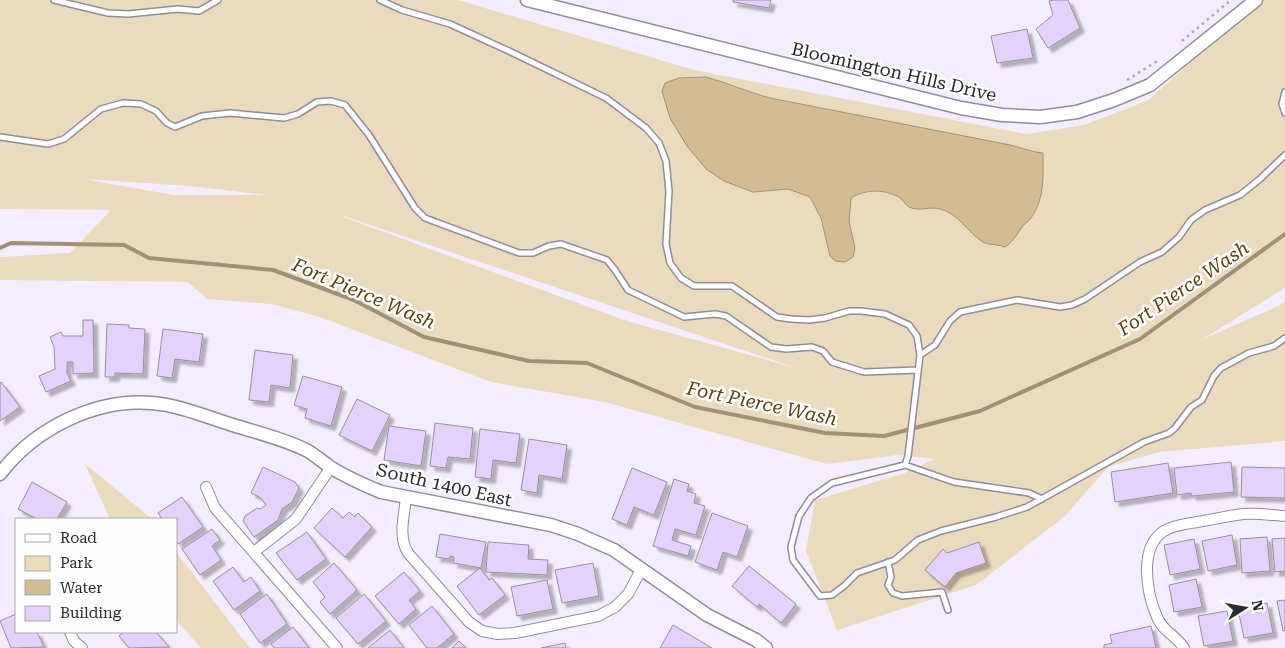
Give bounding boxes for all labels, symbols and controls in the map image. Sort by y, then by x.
street label: Bloomington Hills Drive [790,38,999,105]
water label: Fort Pierce Wash [1113,236,1253,341]
water label: Fort Pierce Wash [288,253,439,334]
water label: Fort Pierce Wash [684,376,839,431]
street label: South 1400 East [374,459,514,510]
legend [15,518,178,633]
text: Road [60,529,97,547]
text: Park [60,554,94,572]
text: Water [60,579,102,597]
north arrow [1220,583,1270,633]
text: N [1249,599,1267,613]
text: Building [60,604,122,622]

